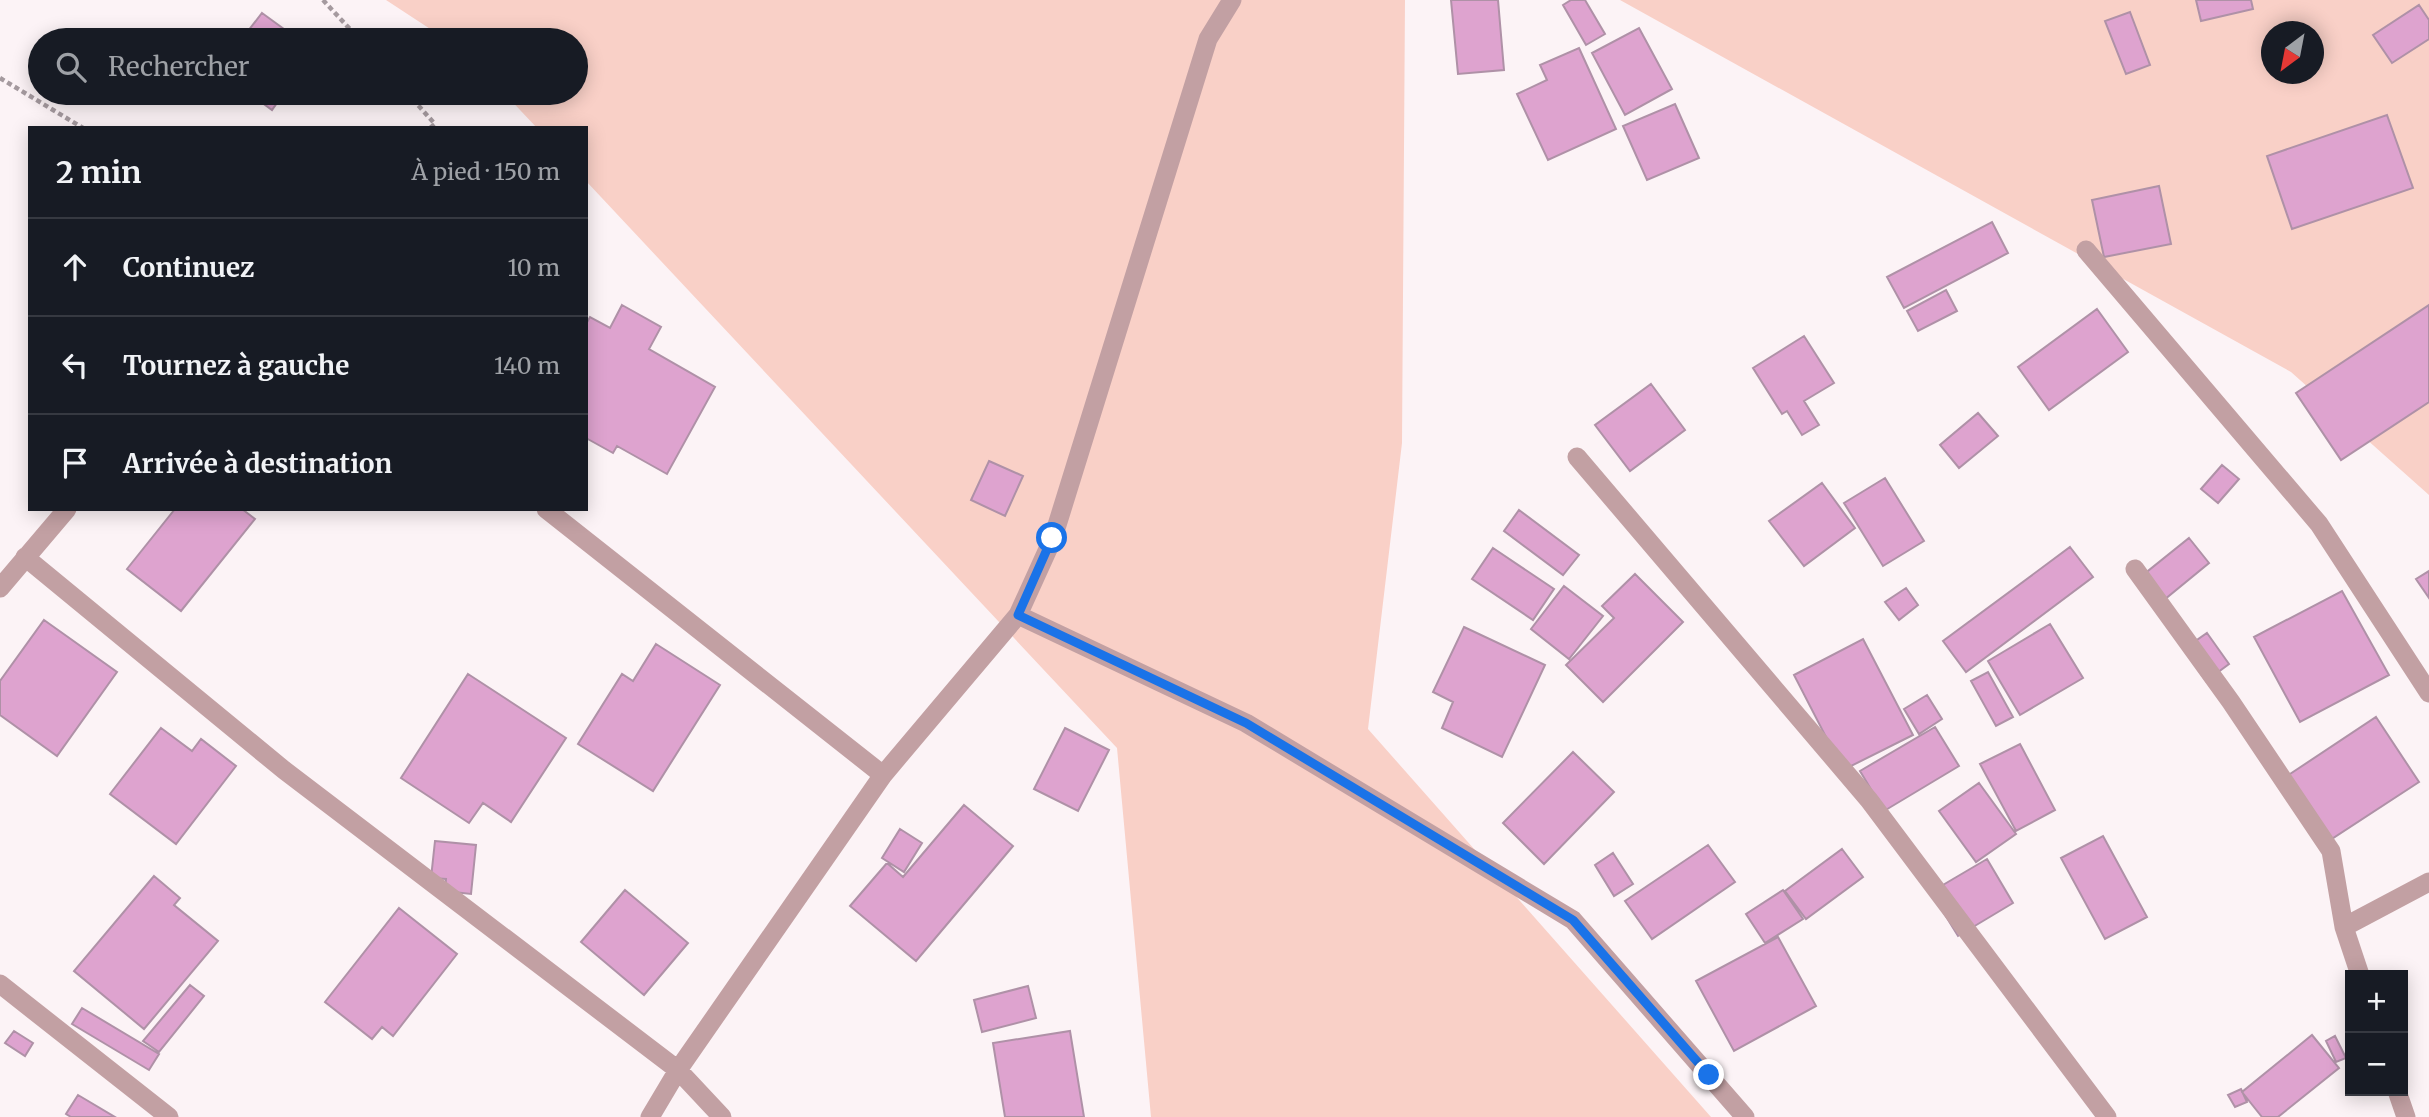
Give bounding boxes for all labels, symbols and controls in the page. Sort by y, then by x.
north arrow [2261,21,2324,84]
search box [28,28,588,105]
icon: search [52,48,90,86]
text: Rechercher [108,50,250,83]
text: 2 min [56,153,141,191]
text: À pied · 150 m [411,157,560,186]
icon: ahead [56,248,94,286]
text: Continuez [123,251,254,284]
text: 10 m [507,253,560,282]
icon: left [56,346,94,384]
text: Tournez à gauche [123,349,349,382]
text: 140 m [494,351,560,380]
icon: arrive [56,444,94,482]
text: Arrivée à destination [123,447,392,480]
route start [1036,522,1067,553]
map controls [2345,970,2408,1096]
button: + [2345,970,2408,1033]
button: − [2345,1033,2408,1096]
route end [1693,1059,1724,1090]

